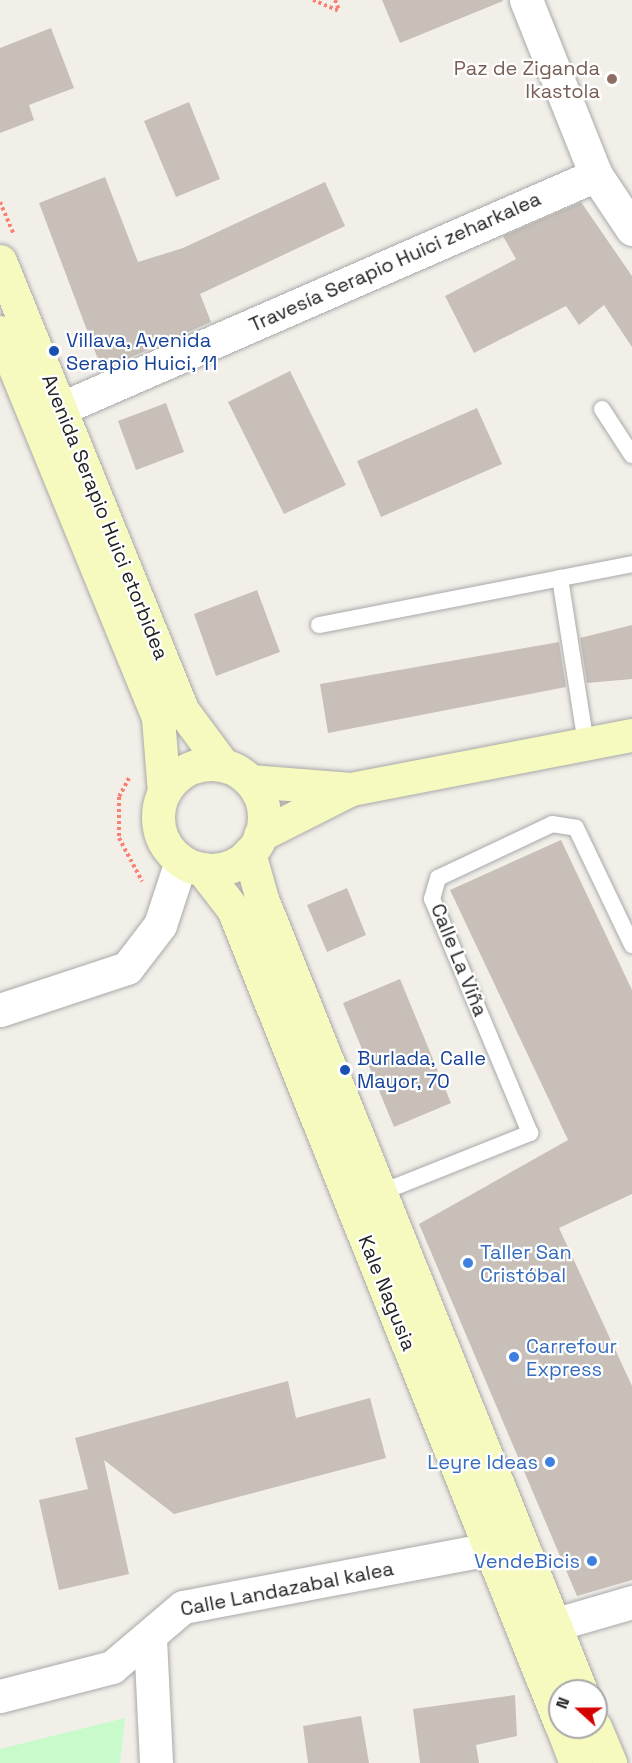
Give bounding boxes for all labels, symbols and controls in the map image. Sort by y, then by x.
place label: Paz de Ziganda Ikastola [454,56,600,103]
marker: Paz de Ziganda Ikastola [605,72,619,86]
street label: Travesía Serapio Huici zeharkalea [246,187,544,337]
place label: Villava, Avenida Serapio Huici, 11 [66,328,218,375]
marker: Villava, Avenida Serapio Huici, 11 [47,344,61,358]
street label: Avenida Serapio Huici etorbidea [37,371,173,663]
street label: Calle La Viña [425,900,493,1020]
place label: Burlada, Calle Mayor, 70 [357,1046,487,1093]
marker: Burlada, Calle Mayor, 70 [338,1063,352,1077]
street label: Kale Nagusia [353,1232,421,1354]
place label: Taller San Cristóbal [480,1240,572,1287]
marker: Taller San Cristóbal [461,1256,475,1270]
place label: Carrefour Express [526,1334,617,1381]
marker: Carrefour Express [507,1350,521,1364]
place label: Leyre Ideas [427,1450,538,1474]
marker: Leyre Ideas [543,1455,557,1469]
place label: VendeBicis [474,1549,580,1573]
marker: VendeBicis [585,1554,599,1568]
street label: Calle Landazabal kalea [178,1557,396,1621]
north arrow [548,1679,608,1739]
text: N [551,1694,574,1712]

